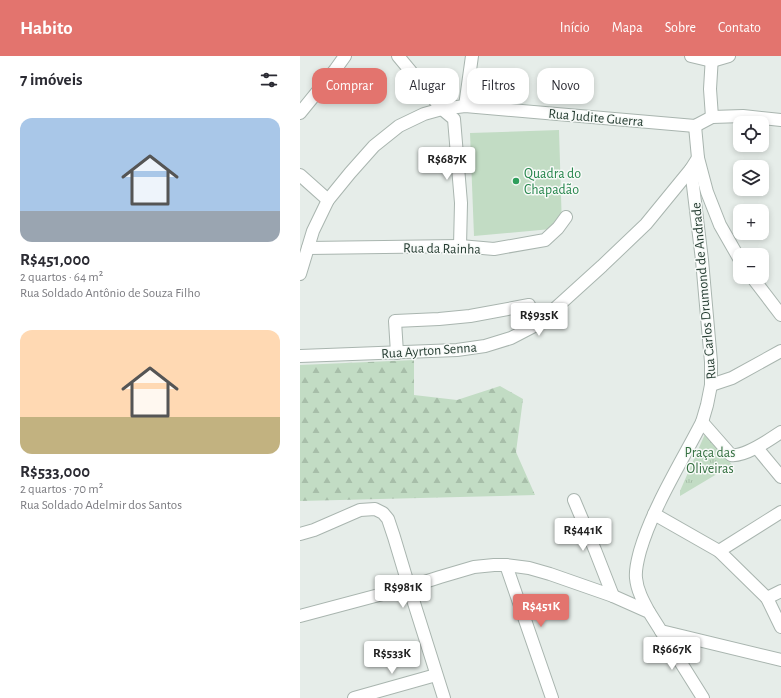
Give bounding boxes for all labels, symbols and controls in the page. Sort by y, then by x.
text: Habito [20,19,73,38]
text: Início [560,21,590,35]
text: Mapa [612,21,643,35]
text: Sobre [665,21,696,35]
text: Contato [718,21,761,35]
chip: Comprar [312,68,387,104]
chip: Alugar [395,68,459,104]
chip: Filtros [467,68,529,104]
chip: Novo [537,68,594,104]
icon: filters [258,69,280,91]
text: 7 imóveis [20,71,83,88]
street label: Rua Judite Guerra [548,107,645,129]
map controls [733,116,769,284]
button: locate [733,116,769,152]
icon: home [114,144,186,216]
pin: R$687K [414,147,480,181]
text: R$687K [427,153,467,166]
button: layers [733,160,769,196]
place label: Quadra do Chapadão [524,167,581,197]
marker: Quadra do Chapadão [511,176,521,186]
street label: Rua Carlos Drumond de Andrade [689,202,719,380]
button: + [733,204,769,240]
street label: Rua da Rainha [403,241,482,257]
button: − [733,248,769,284]
text: R$451,000 [20,251,90,268]
text: 2 quartos · 64 m² [20,271,103,284]
text: Rua Soldado Antônio de Souza Filho [20,287,200,300]
pin: R$935K [506,303,572,337]
text: R$935K [520,309,558,322]
street label: Rua Ayrton Senna [381,341,478,361]
icon: home [114,356,186,428]
park label: Praça das Oliveiras [685,446,735,476]
text: R$533,000 [20,463,90,480]
text: 2 quartos · 70 m² [20,483,103,496]
text: Rua Soldado Adelmir dos Santos [20,499,182,512]
pin: R$441K [550,518,616,552]
text: R$441K [564,524,602,537]
pin: R$981K [370,575,436,609]
text: R$981K [384,581,422,594]
pin: R$451K [508,594,574,628]
text: R$451K [522,600,560,613]
pin: R$667K [639,637,705,671]
pin: R$533K [359,641,425,675]
text: R$667K [652,643,692,656]
text: R$533K [373,647,411,660]

